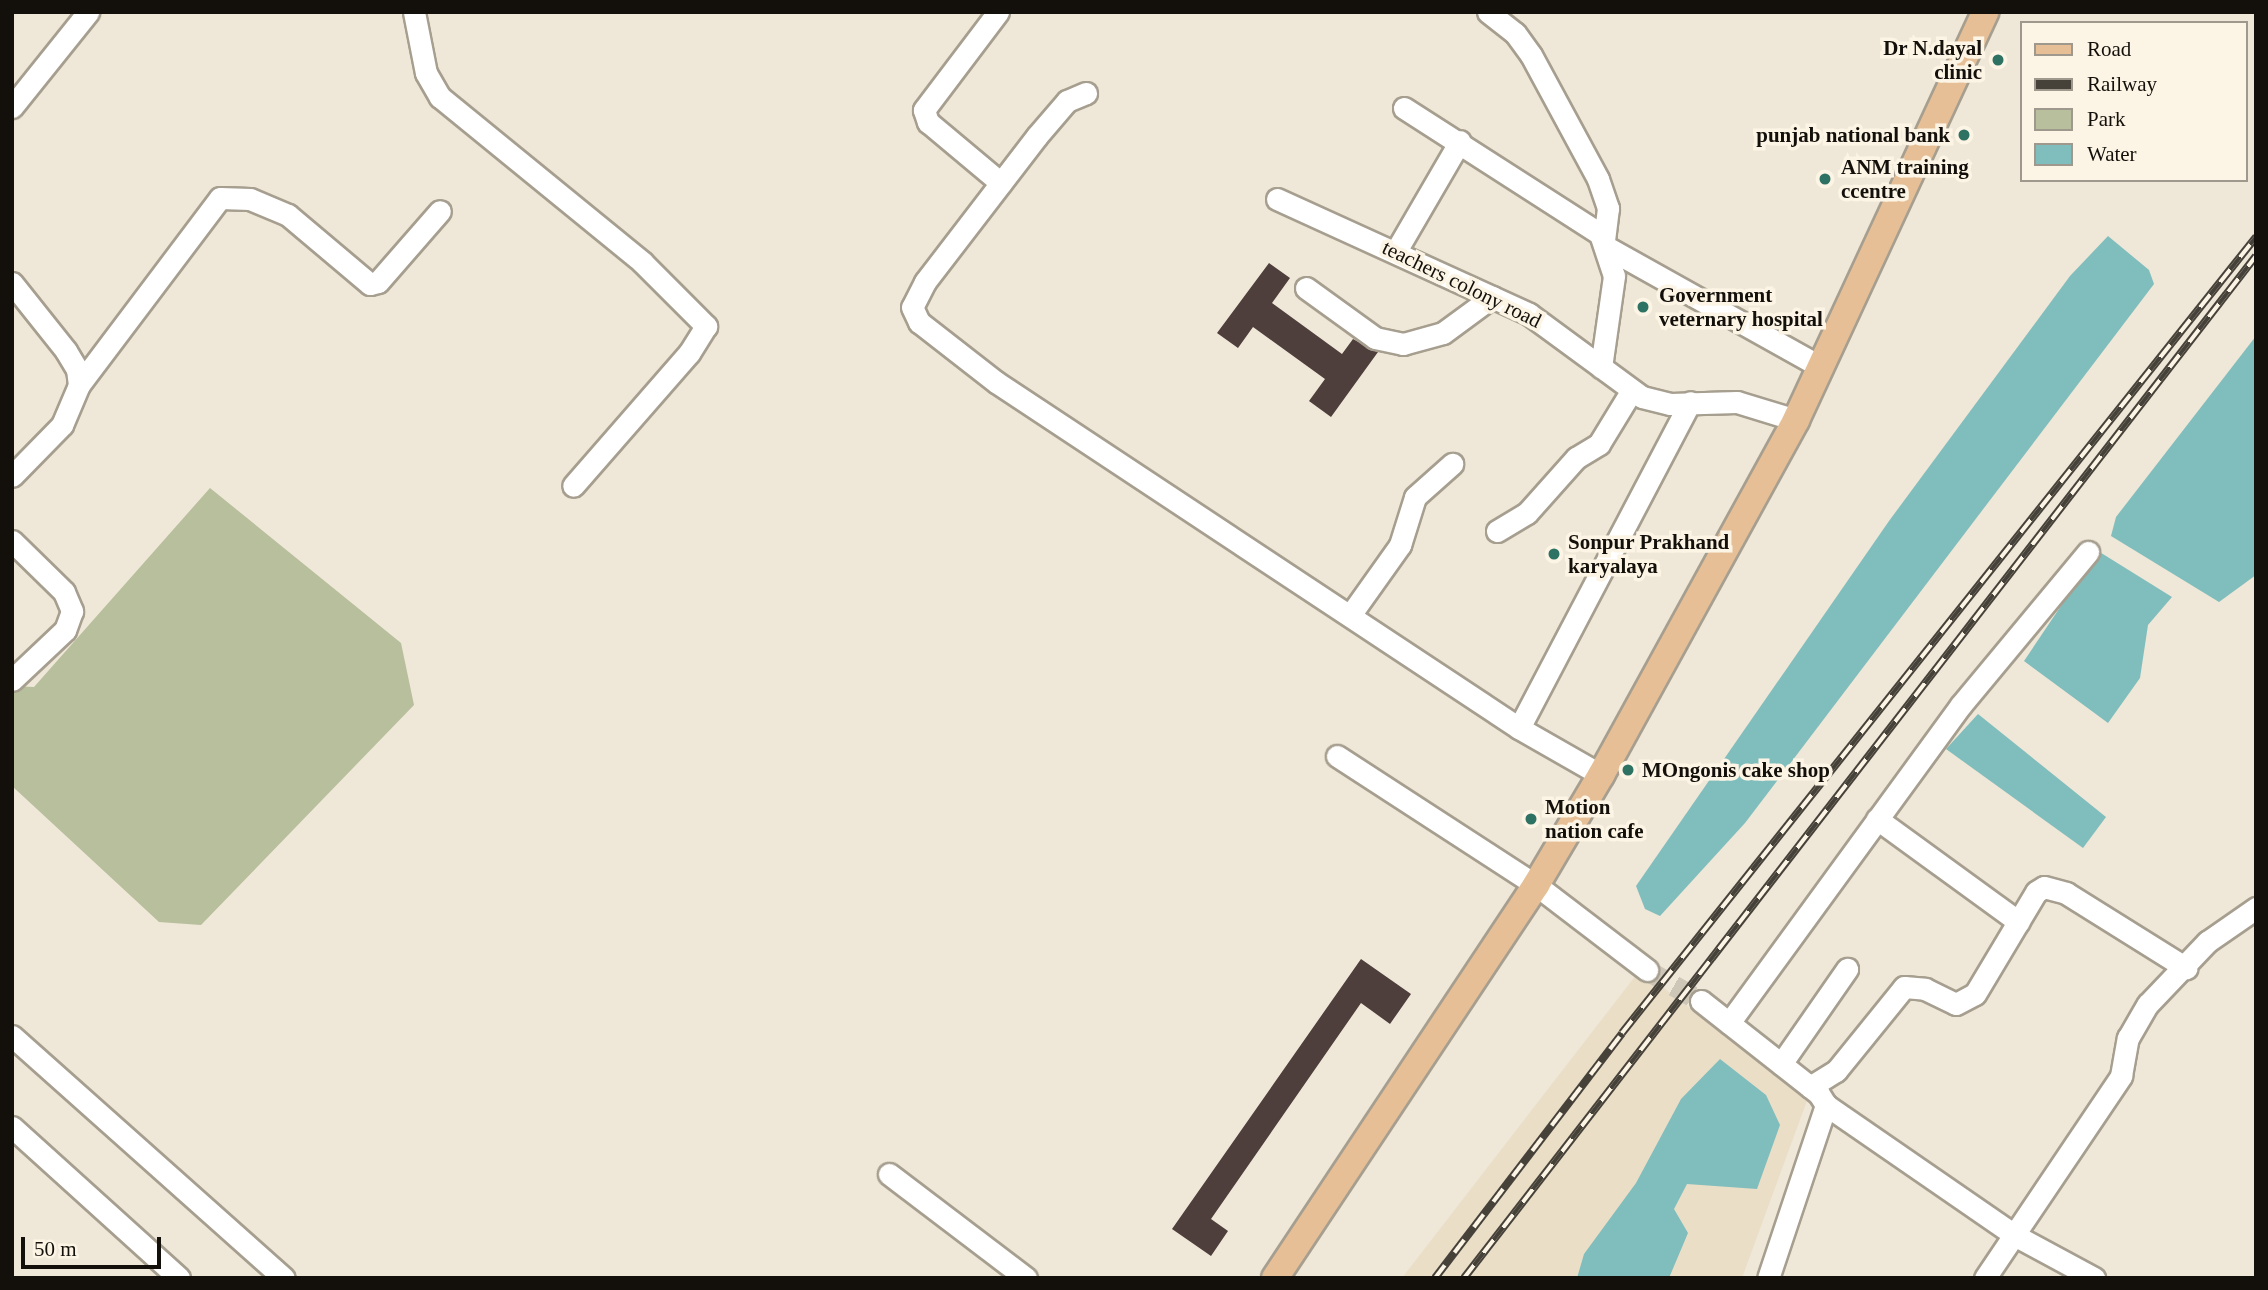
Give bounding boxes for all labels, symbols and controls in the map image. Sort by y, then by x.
legend [2020,21,2247,182]
place label: Dr N.dayal clinic [1883,35,1982,85]
text: Road [2087,37,2131,61]
marker: Dr N.dayal clinic [1988,50,2008,70]
text: Railway [2087,72,2157,96]
text: Park [2087,107,2126,131]
place label: punjab national bank [1756,122,1950,148]
marker: punjab national bank [1956,127,1972,143]
text: Water [2087,142,2137,166]
place label: ANM training ccentre [1841,154,1969,204]
marker: ANM training ccentre [1815,169,1835,189]
street label: teachers colony road [1378,235,1546,333]
place label: Government veternary hospital [1659,282,1823,332]
marker: Government veternary hospital [1633,297,1653,317]
place label: Sonpur Prakhand karyalaya [1568,529,1730,579]
marker: Sonpur Prakhand karyalaya [1546,546,1562,562]
place label: MOngonis cake shop [1642,757,1830,783]
marker: MOngonis cake shop [1620,762,1636,778]
place label: Motion nation cafe [1545,794,1644,844]
marker: Motion nation cafe [1523,811,1539,827]
scale bar [24,1224,164,1268]
text: 50 m [34,1237,77,1261]

